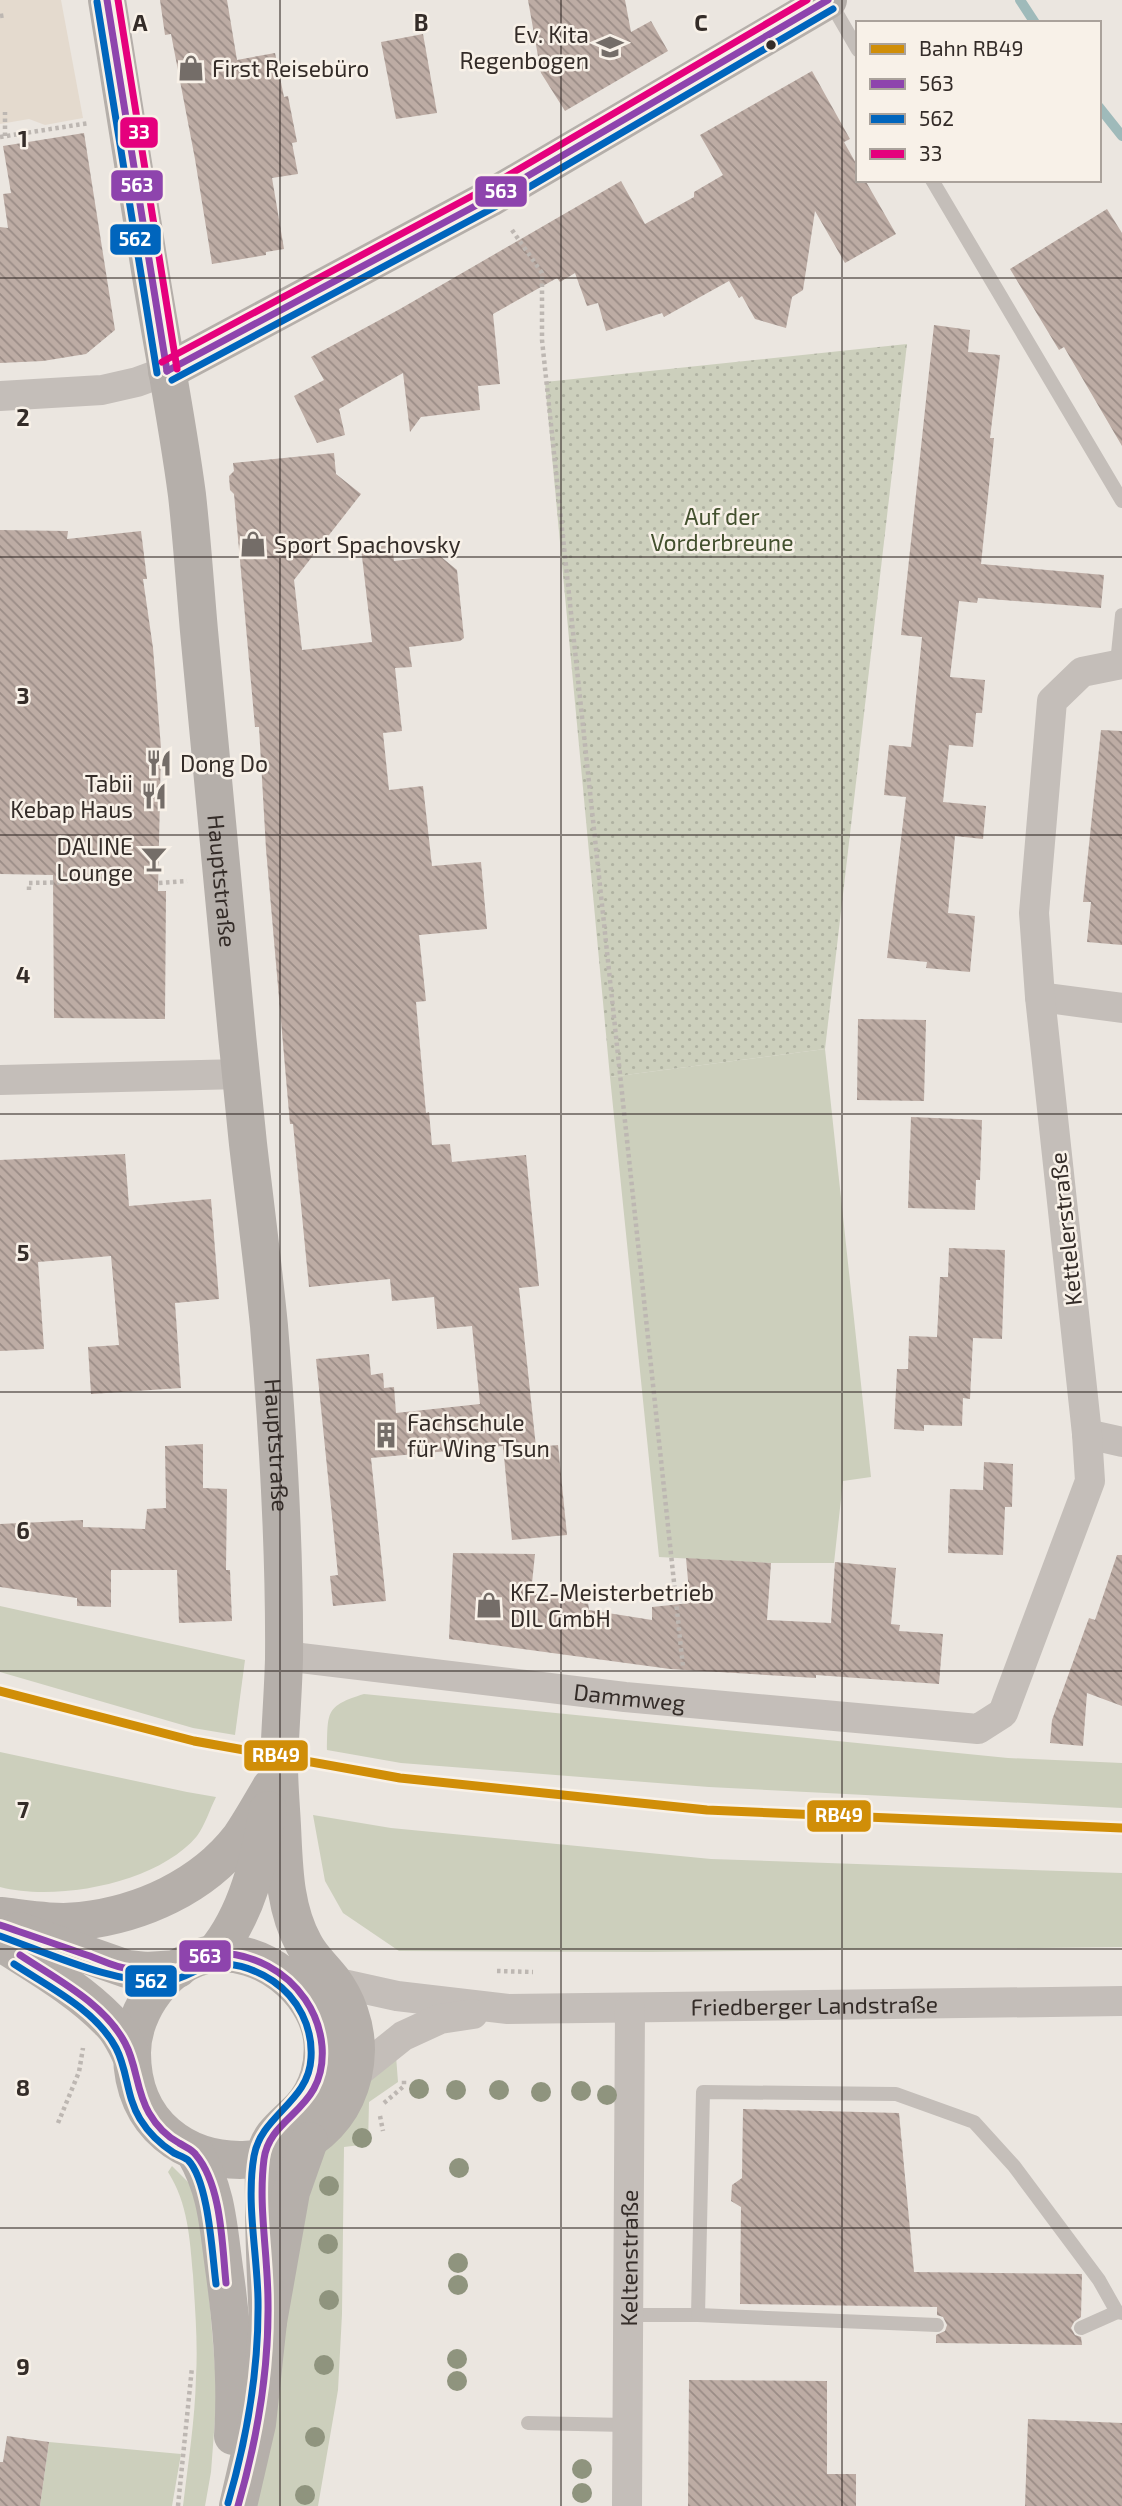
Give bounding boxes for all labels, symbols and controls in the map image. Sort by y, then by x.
text: A [132,8,148,36]
text: B [414,8,428,36]
text: C [694,8,708,36]
place label: Ev. Kita Regenbogen [459,20,589,74]
legend [856,21,1101,182]
school or university icon: Ev. Kita Regenbogen [595,32,625,62]
text: Bahn RB49 [919,35,1024,60]
unlabelled marker [764,38,778,52]
shop icon: First Reisebüro [176,53,206,83]
place label: First Reisebüro [212,54,369,82]
text: 563 [919,70,954,95]
text: 562 [919,105,954,130]
line badge: 33 [119,116,159,149]
text: 33 [128,120,150,143]
text: 1 [18,124,28,152]
text: 33 [919,140,942,165]
line badge: 563 [110,169,164,202]
text: 563 [121,173,153,196]
line badge: 563 [474,175,528,208]
text: 563 [485,179,517,202]
line badge: 562 [109,223,162,256]
text: 562 [119,227,151,250]
text: 2 [16,403,30,431]
park label: Auf der Vorderbreune [650,502,794,556]
shop icon: Sport Spachovsky [238,529,268,559]
place label: Sport Spachovsky [274,530,461,558]
text: 3 [16,681,30,709]
restaurant icon: Dong Do [144,748,174,778]
place label: Dong Do [180,749,268,777]
place label: Tabii Kebap Haus [10,769,133,823]
restaurant icon: Tabii Kebap Haus [139,781,169,811]
street label: Hauptstraße [202,813,243,949]
place label: DALINE Lounge [57,832,133,886]
bar icon: DALINE Lounge [139,844,169,874]
text: 4 [16,960,30,988]
street label: Kettelerstraße [1043,1151,1087,1307]
text: 5 [17,1238,29,1266]
street label: Hauptstraße [259,1378,295,1512]
place label: Fachschule für Wing Tsun [407,1408,550,1462]
building icon: Fachschule für Wing Tsun [371,1420,401,1450]
text: 6 [16,1516,30,1544]
place label: KFZ-Meisterbetrieb DIL GmbH [510,1578,714,1632]
shop icon: KFZ-Meisterbetrieb DIL GmbH [474,1590,504,1620]
street label: Dammweg [572,1677,687,1716]
line badge: RB49 [243,1739,309,1772]
text: RB49 [252,1743,300,1766]
text: 7 [17,1795,29,1823]
line badge: RB49 [806,1799,872,1833]
text: RB49 [815,1803,863,1826]
line badge: 563 [178,1939,232,1973]
text: 563 [189,1944,221,1967]
line badge: 562 [124,1964,178,1998]
text: 562 [135,1969,167,1992]
street label: Friedberger Landstraße [690,1989,938,2021]
text: 8 [16,2073,30,2101]
street label: Keltenstraße [614,2189,643,2327]
text: 9 [16,2352,30,2380]

